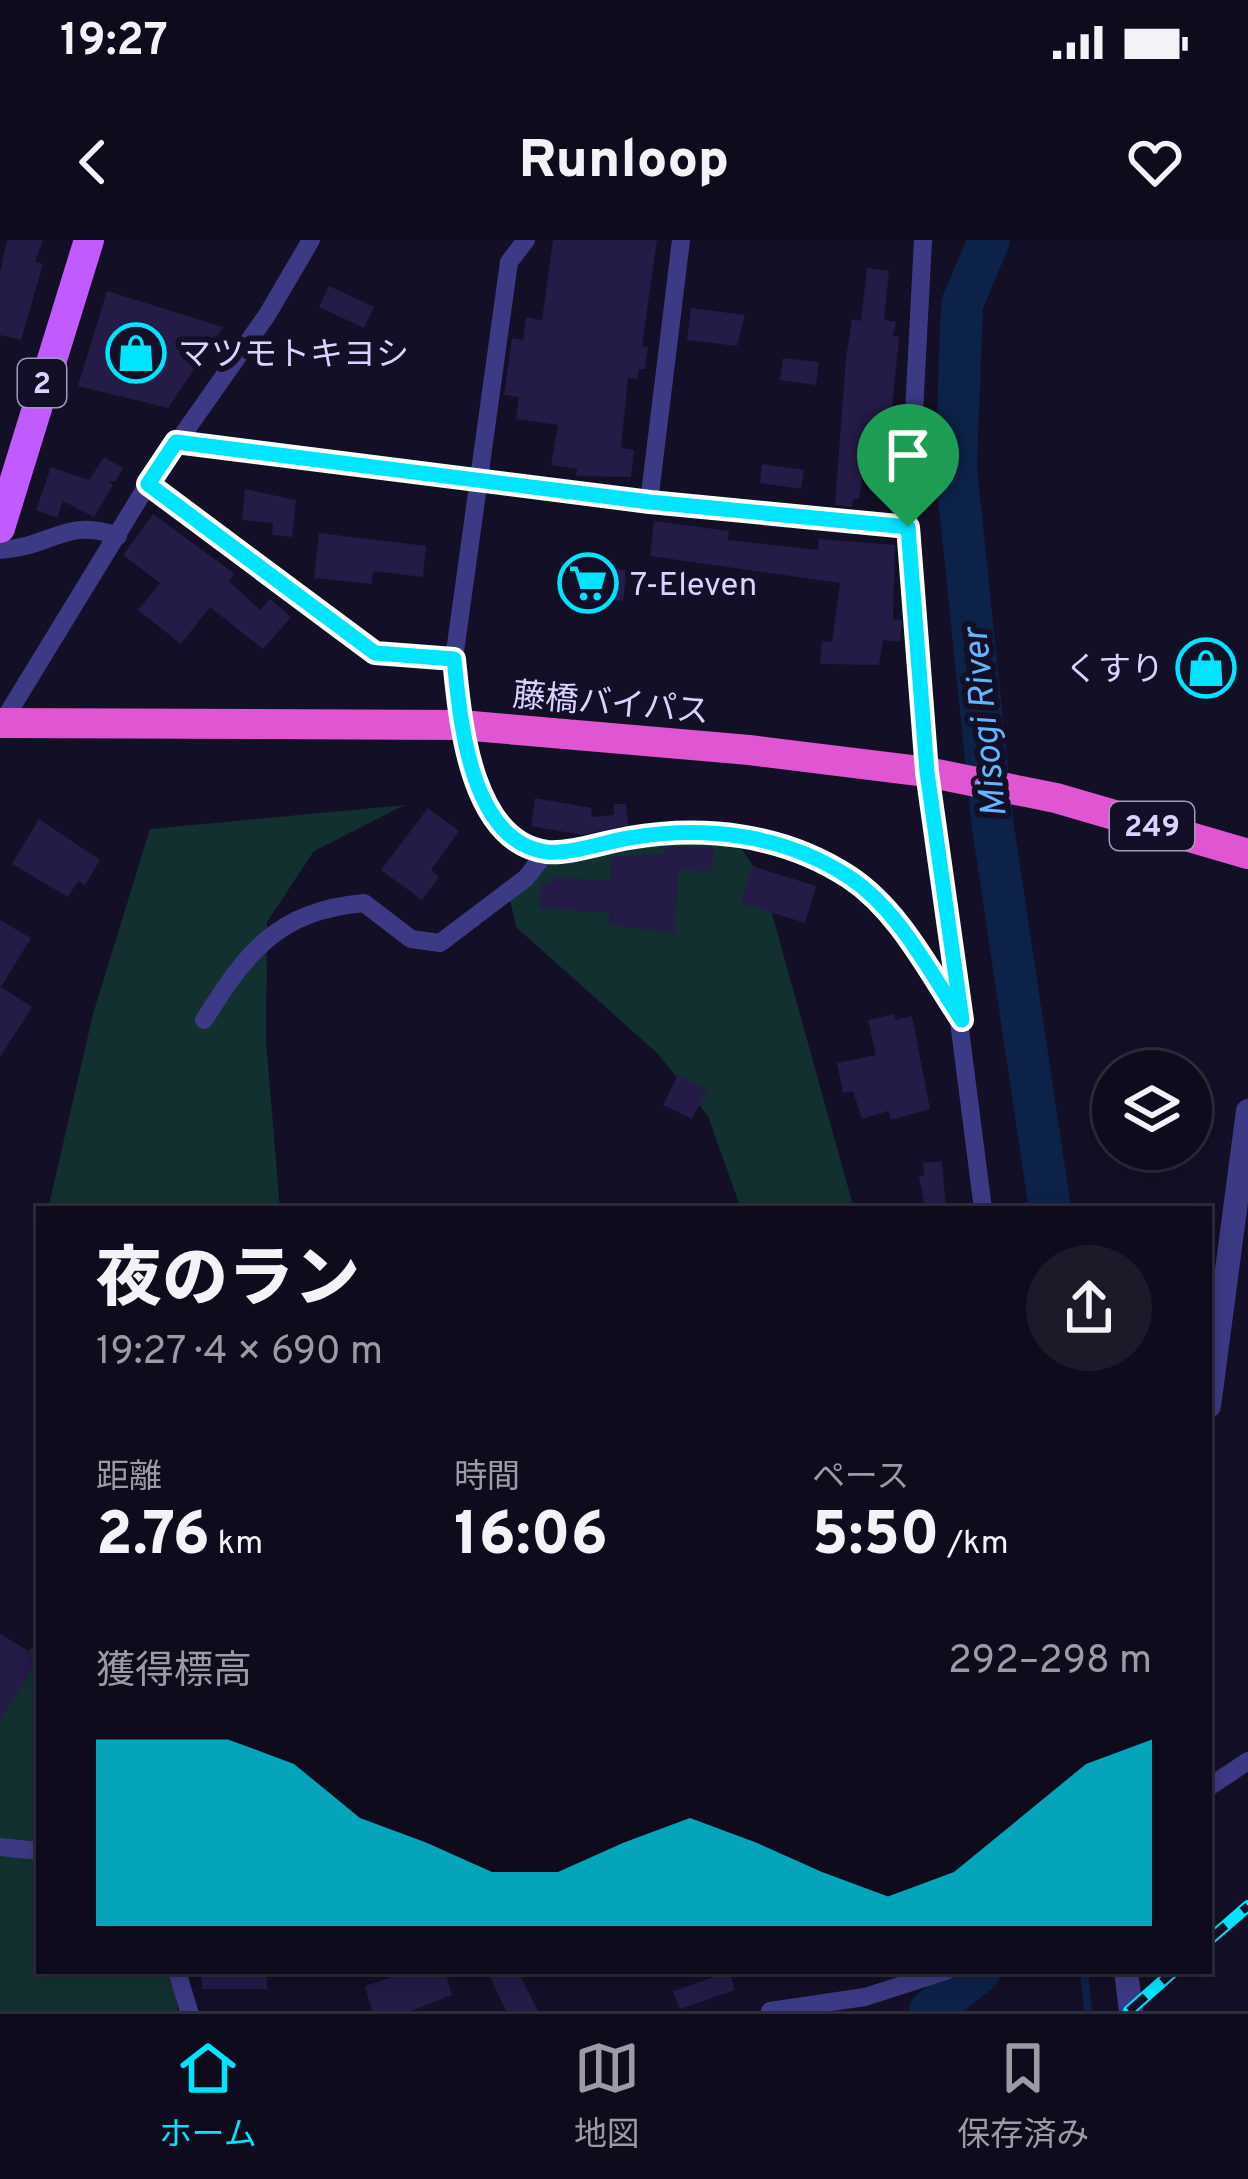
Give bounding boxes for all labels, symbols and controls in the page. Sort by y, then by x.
text: 19:27 [60,14,168,71]
text: Runloop [519,128,729,197]
icon: back [60,129,126,195]
icon: heart [1122,129,1188,195]
shop icon: マツモトキヨシ [105,322,167,384]
place label: マツモトキヨシ [178,336,409,378]
road number: 2 [18,359,66,407]
pin [857,404,959,527]
icon: arrive [875,422,941,488]
supermarket icon: 7-Eleven [557,552,619,614]
place label: 7-Eleven [630,566,757,608]
water label: Misogi River [954,622,1020,820]
shop icon: くすり [1175,637,1237,699]
place label: くすり [1065,651,1164,693]
street label: 藤橋バイパス [511,676,711,736]
road number: 249 [1110,802,1194,850]
map controls [1092,1050,1212,1170]
button: layers [1092,1050,1212,1170]
text: 夜のラン [96,1242,360,1325]
button: share [1026,1245,1152,1371]
text: 19:27 · 4 × 690 m [96,1329,383,1378]
text: 距離 [96,1458,162,1500]
text: 時間 [454,1458,520,1500]
text: ペース [812,1458,909,1500]
text: 2.76 [96,1500,210,1576]
text: 16:06 [454,1500,608,1576]
text: 5:50 [812,1500,940,1576]
text: km [210,1524,263,1566]
text: /km [940,1524,1009,1566]
text: 292–298 m [948,1638,1152,1687]
text: 獲得標高 [96,1649,252,1698]
tab: ホーム [159,2035,257,2158]
tab: 地図 [574,2035,640,2158]
tab: 保存済み [957,2035,1089,2158]

